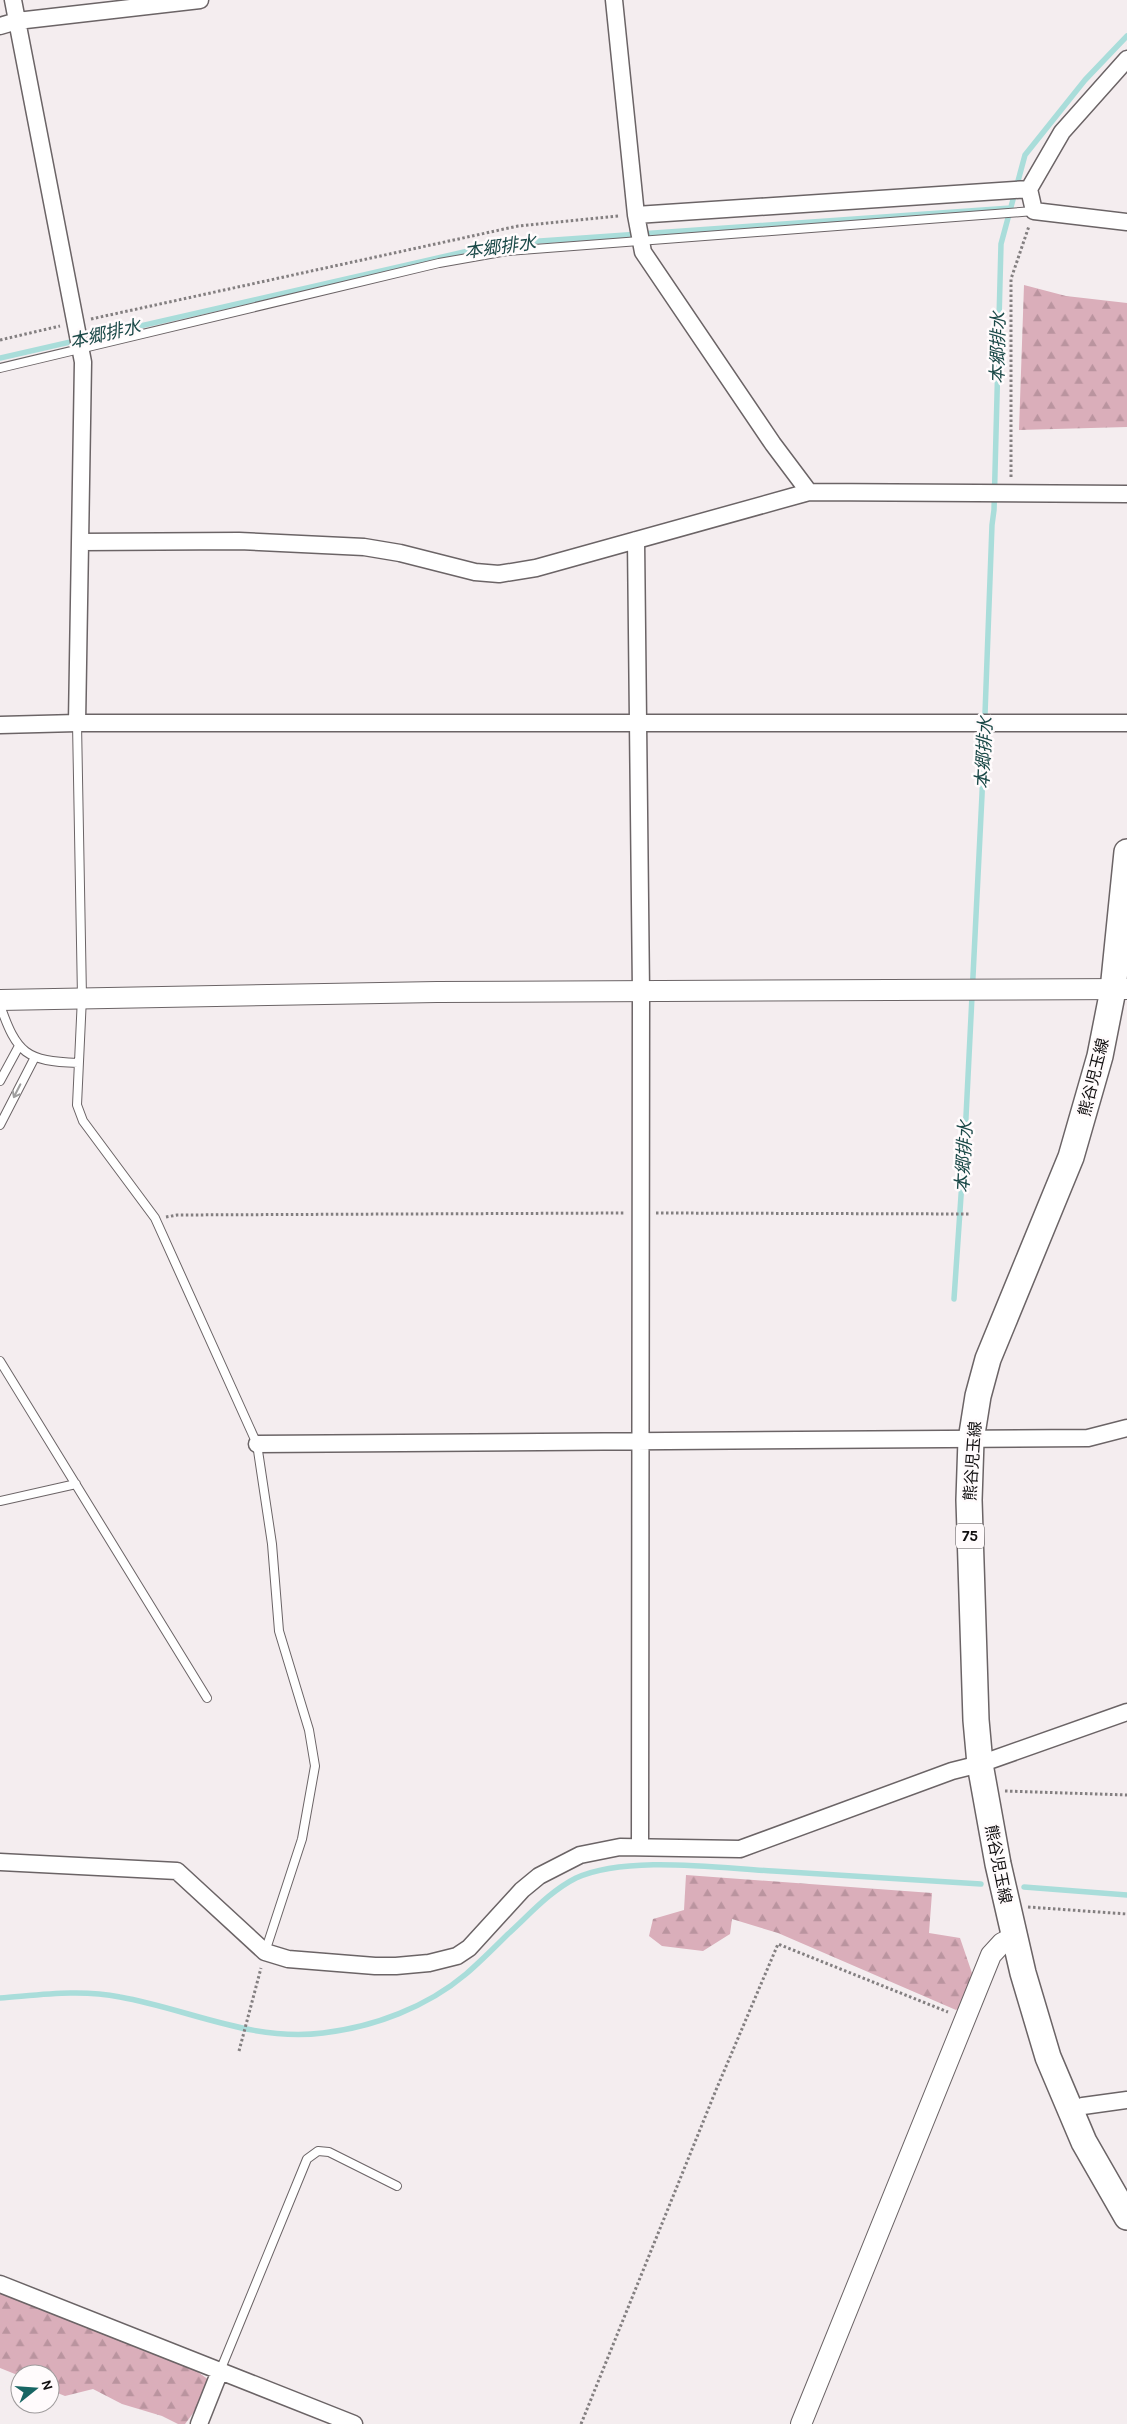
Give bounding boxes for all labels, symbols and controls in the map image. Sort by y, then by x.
water label: 本郷排水 [463,231,539,263]
water label: 本郷排水 [986,310,1010,384]
water label: 本郷排水 [67,315,145,353]
water label: 本郷排水 [971,714,997,790]
street label: 熊谷児玉線 [1075,1036,1112,1118]
one-way arrow [12,1083,21,1098]
water label: 本郷排水 [951,1118,977,1194]
street label: 熊谷児玉線 [960,1420,985,1502]
road number: 75 [956,1524,984,1548]
street label: 熊谷児玉線 [982,1823,1015,1905]
north arrow [10,2364,60,2414]
text: N [37,2378,57,2393]

